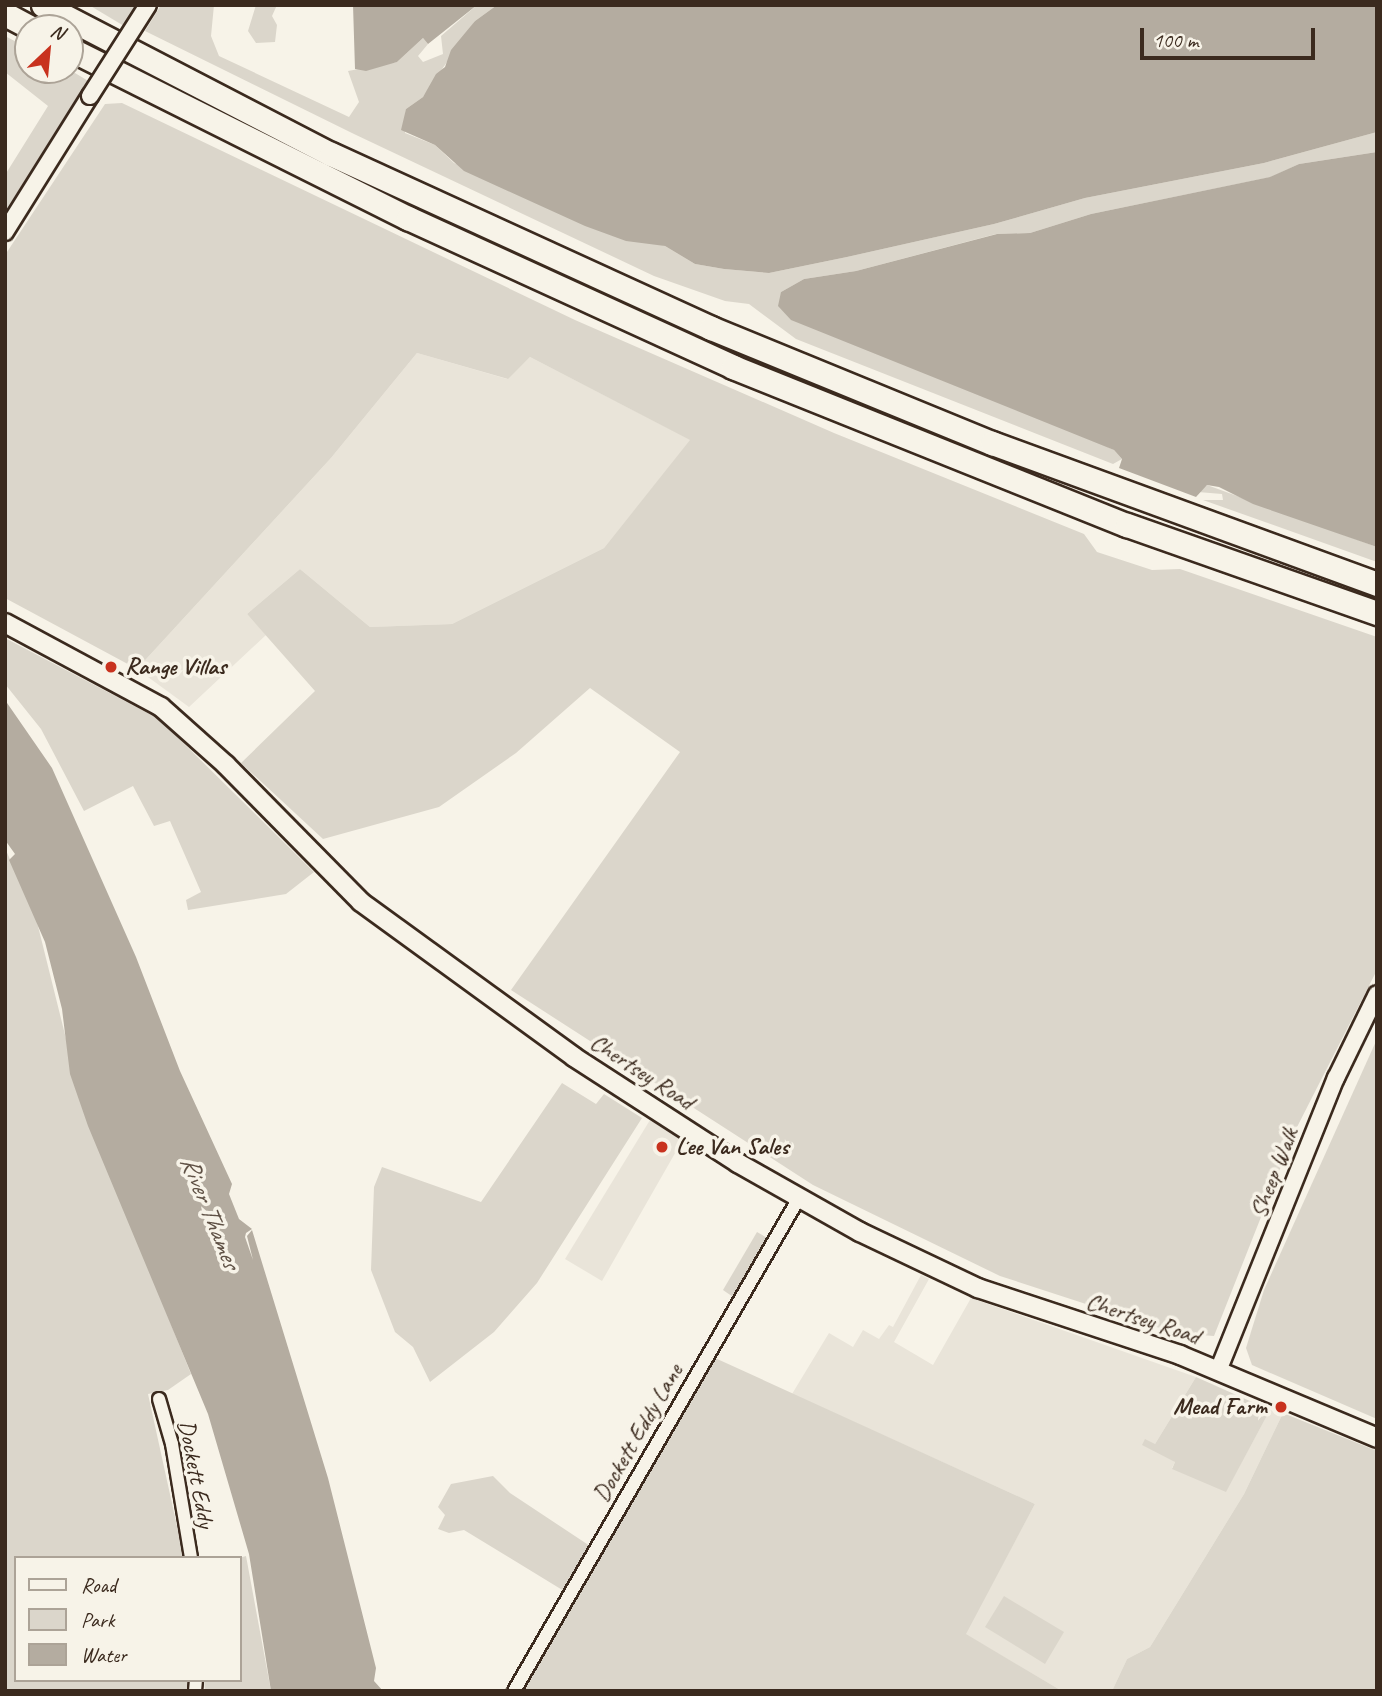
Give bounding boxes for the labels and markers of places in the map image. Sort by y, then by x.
place label: Range Villas [125,653,225,681]
marker: Range Villas [103,659,119,675]
place label: Lee Van Sales [676,1133,789,1161]
marker: Lee Van Sales [654,1139,670,1155]
place label: Mead Farm [1172,1393,1267,1421]
marker: Mead Farm [1273,1399,1289,1415]

